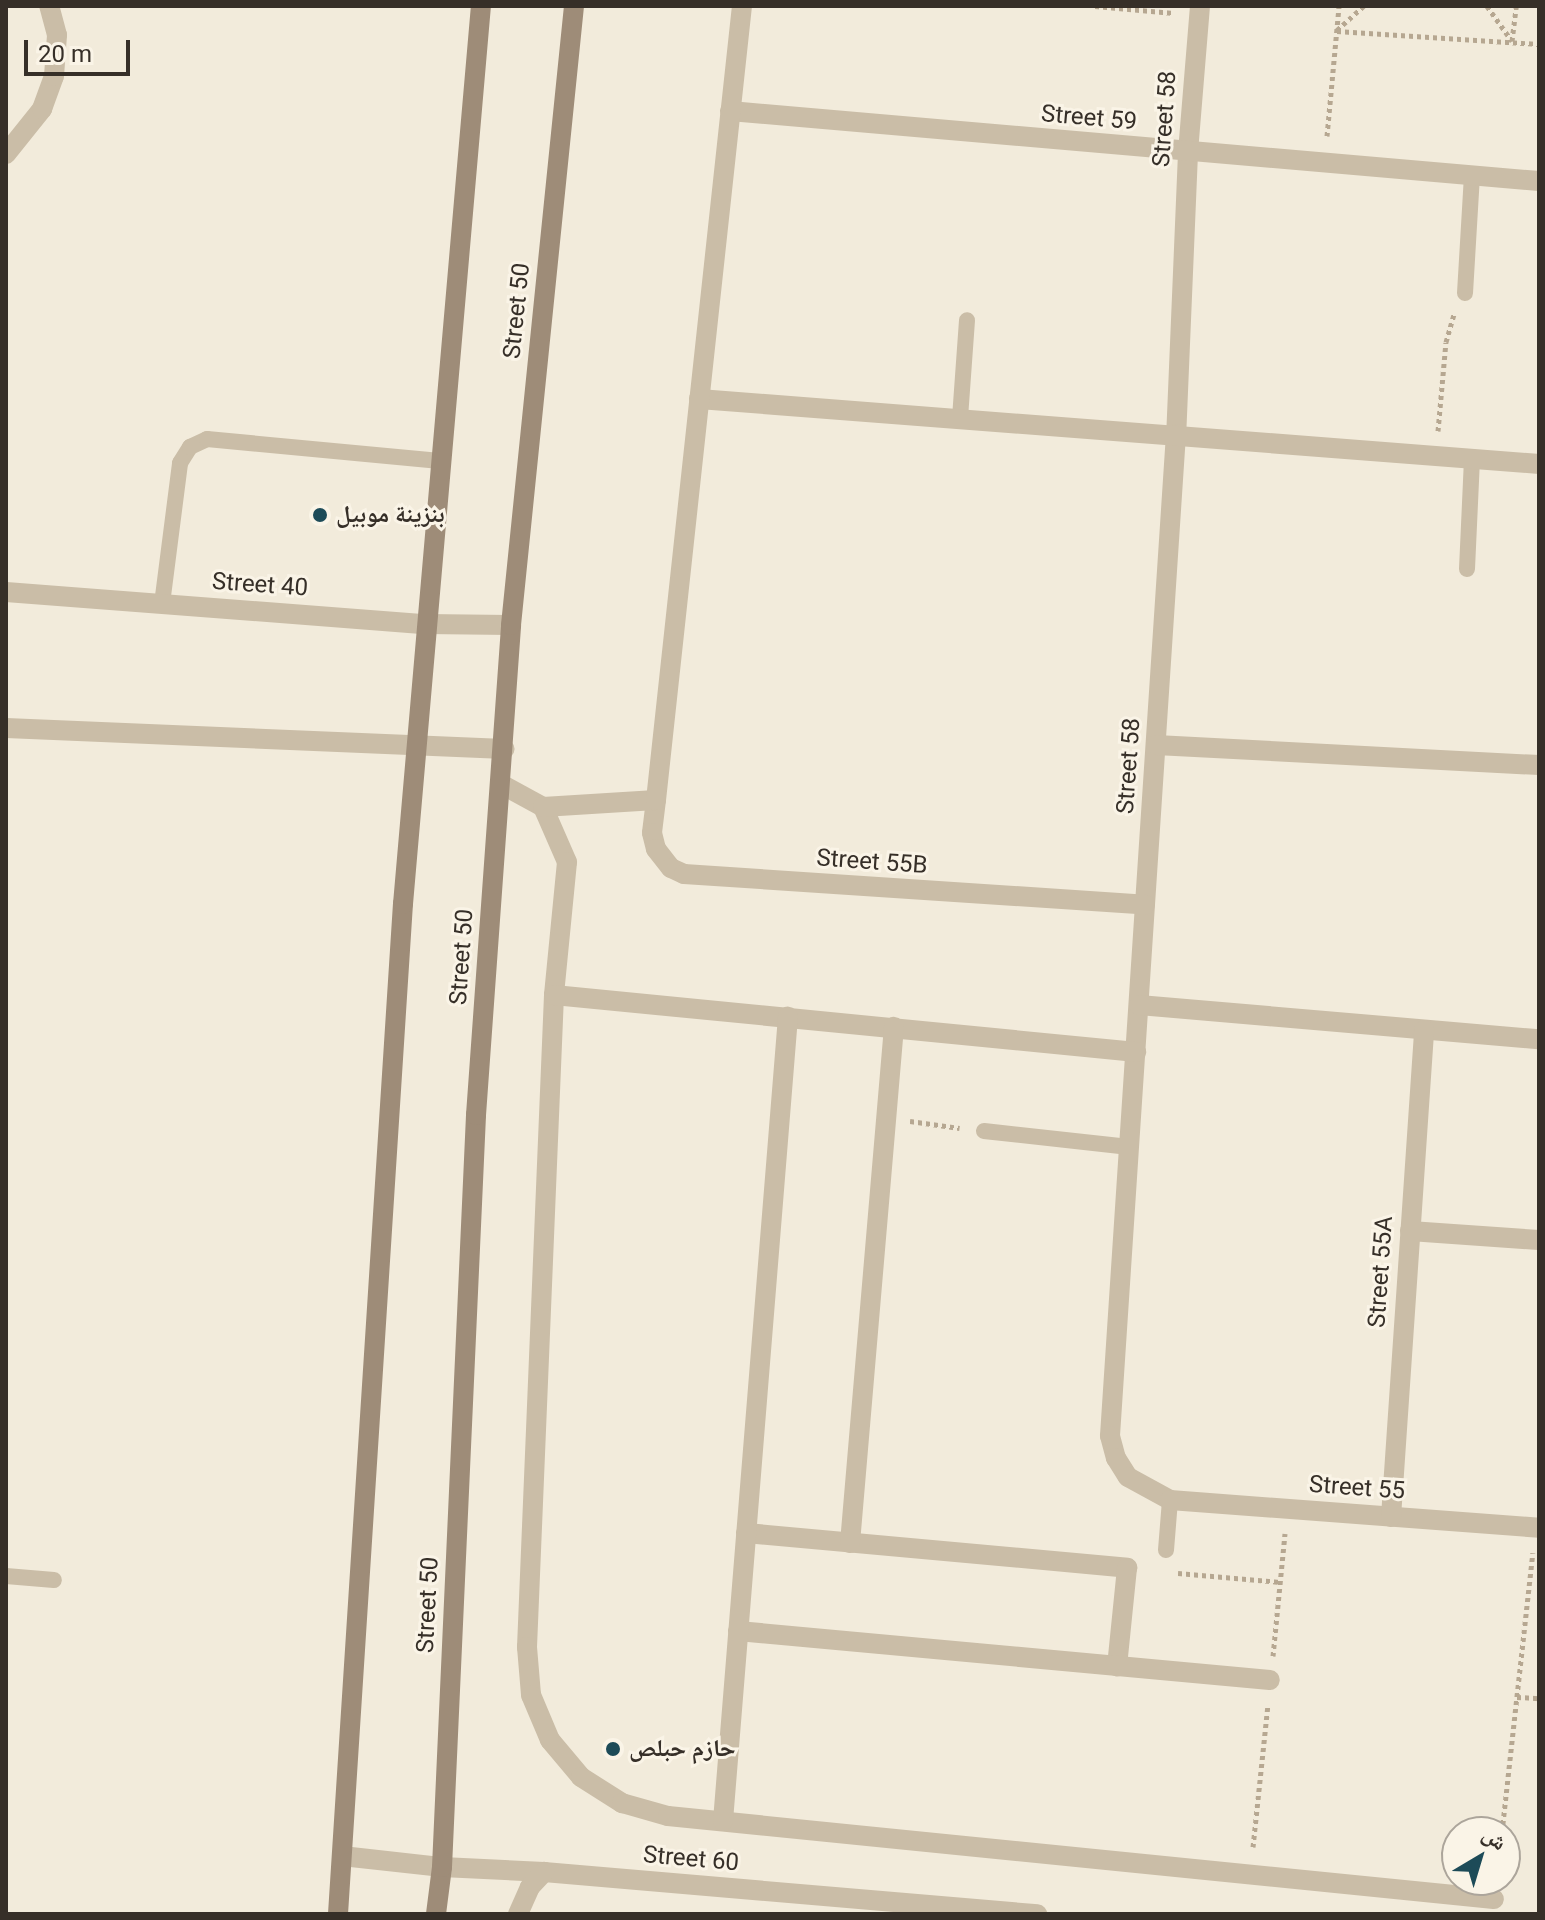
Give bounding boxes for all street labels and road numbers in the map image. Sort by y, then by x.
street label: Street 58 [1147,70,1183,168]
street label: Street 59 [1040,99,1138,137]
street label: Street 50 [498,262,536,360]
street label: Street 40 [211,567,309,603]
street label: Street 58 [1111,717,1147,815]
street label: Street 55B [816,844,928,880]
street label: Street 50 [444,908,480,1006]
street label: Street 55A [1363,1215,1399,1329]
street label: Street 55 [1308,1470,1406,1506]
street label: Street 50 [411,1556,445,1654]
street label: Street 60 [642,1840,740,1878]

